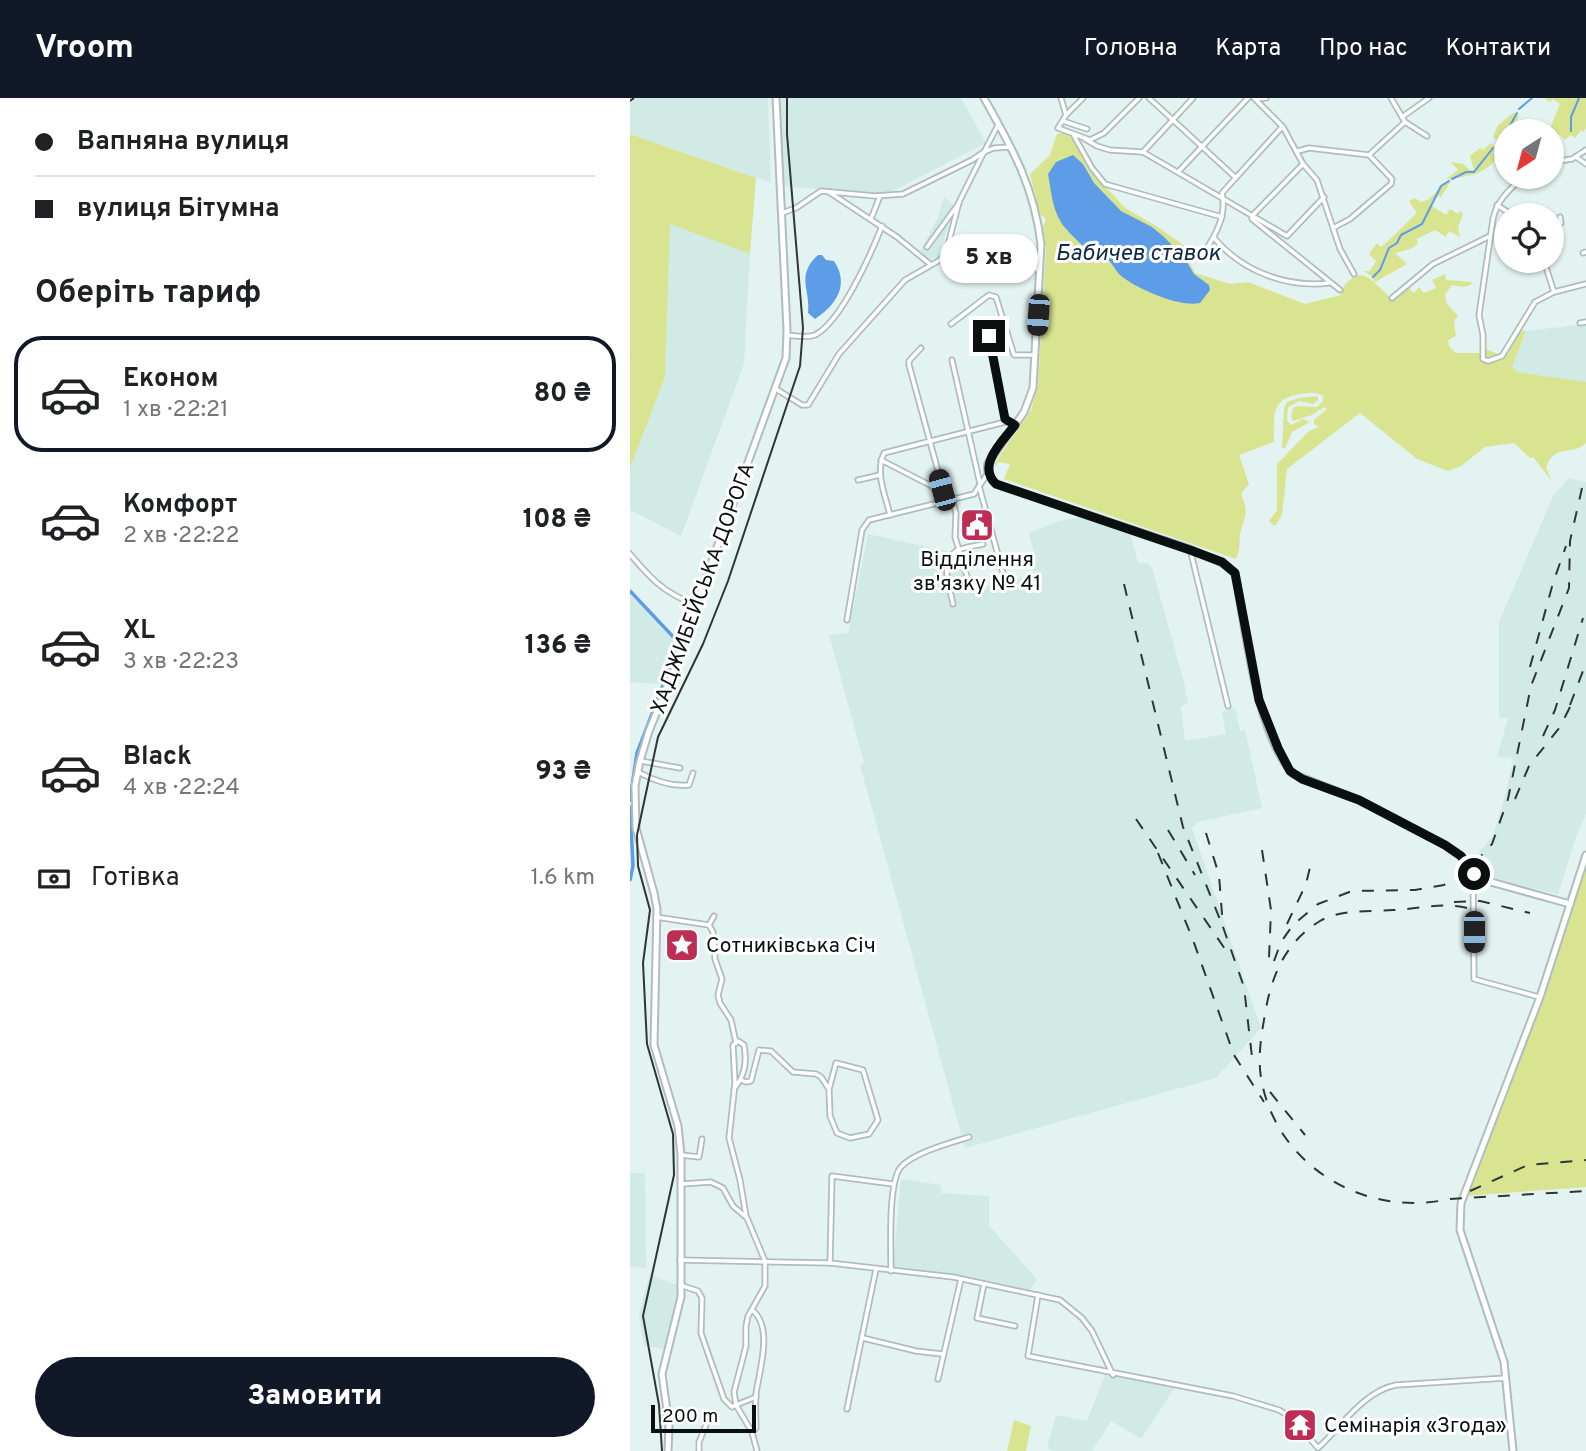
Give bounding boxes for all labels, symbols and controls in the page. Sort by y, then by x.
text: Vroom [35,28,134,70]
text: Головна [1084,34,1177,64]
text: Карта [1215,34,1281,64]
text: Про нас [1319,34,1407,64]
text: Контакти [1445,34,1551,64]
north arrow [1494,119,1564,189]
map controls [1494,119,1564,273]
text: Вапняна вулиця [77,126,289,159]
text: вулиця Бітумна [77,193,280,226]
button: locate [1494,203,1564,273]
callout: 5 хв [940,234,1038,284]
water label: Бабичев ставок [1055,240,1222,269]
text: 5 хв [965,244,1013,273]
text: Оберіть тариф [35,274,261,314]
car [1027,293,1050,337]
route end [973,320,1005,352]
icon: car [39,363,102,426]
text: Економ [123,363,218,396]
text: 80 ₴ [534,378,591,411]
text: 1 хв · 22:21 [123,396,229,425]
street label: ХАДЖИБЕЙСЬКА ДОРОГА [644,459,762,718]
car [927,467,958,513]
icon: car [39,489,102,552]
text: Комфорт [123,489,237,522]
text: 108 ₴ [523,504,591,537]
public building icon: Відділення зв'язку № 41 [958,506,996,544]
text: 2 хв · 22:22 [123,522,240,551]
place label: Відділення зв'язку № 41 [913,547,1041,598]
icon: car [39,615,102,678]
text: XL [123,615,155,648]
text: 136 ₴ [525,630,591,663]
text: 3 хв · 22:23 [123,648,239,677]
icon: car [39,741,102,804]
text: Black [123,741,192,774]
text: 93 ₴ [535,756,591,789]
text: 4 хв · 22:24 [123,774,240,803]
route start [1458,858,1490,890]
icon: cash [35,860,73,898]
text: Готівка [91,862,180,895]
text: 1.6 km [530,864,595,893]
car [1464,911,1485,953]
place icon: Сотниківська Січ [663,926,701,964]
place label: Сотниківська Січ [706,933,876,960]
button: Замовити [35,1357,595,1437]
scale bar [651,1402,756,1434]
text: 200 m [662,1405,718,1429]
temple icon: Семінарія «Згода» [1281,1406,1319,1444]
place label: Семінарія «Згода» [1324,1413,1507,1440]

